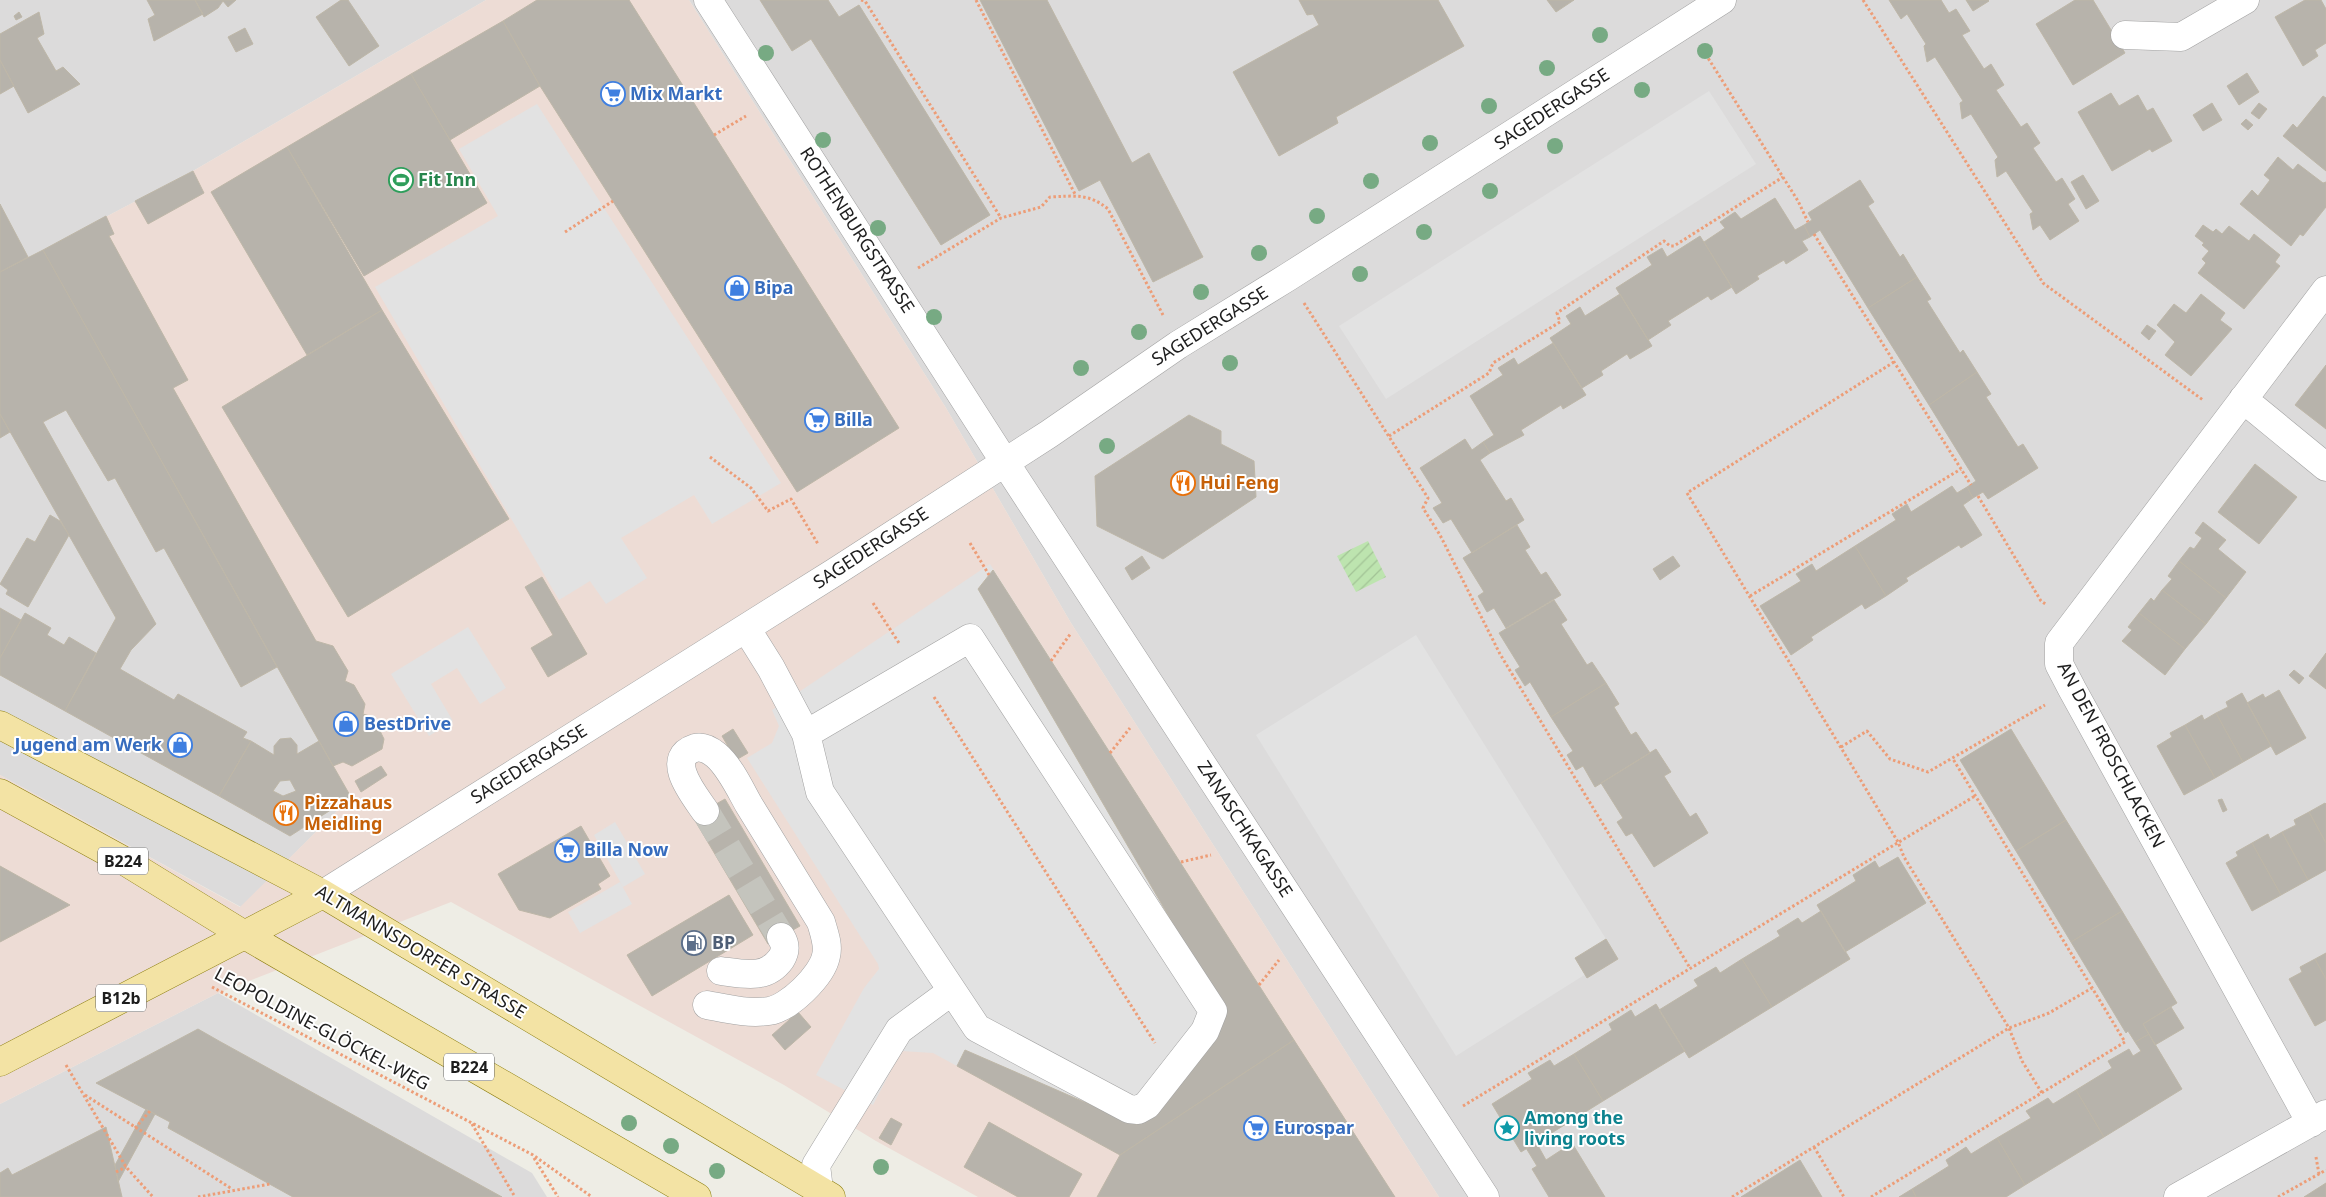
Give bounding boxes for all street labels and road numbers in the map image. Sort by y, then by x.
street label: SAGEDERGASSE [1489,62,1614,154]
street label: ROTHENBURGSTRASSE [795,142,921,317]
street label: SAGEDERGASSE [1147,280,1272,371]
street label: SAGEDERGASSE [808,501,933,593]
street label: AN DEN FROSCHLACKEN [2053,657,2171,852]
street label: SAGEDERGASSE [466,718,591,809]
street label: ZANASCHKAGASSE [1193,756,1299,901]
road number: B224 [98,848,148,874]
street label: ALTMANNSDORFER STRASSE [312,879,531,1024]
street label: LEOPOLDINE-GLÖCKEL-WEG [211,961,434,1095]
road number: B12b [96,984,146,1011]
road number: B224 [444,1054,494,1080]

